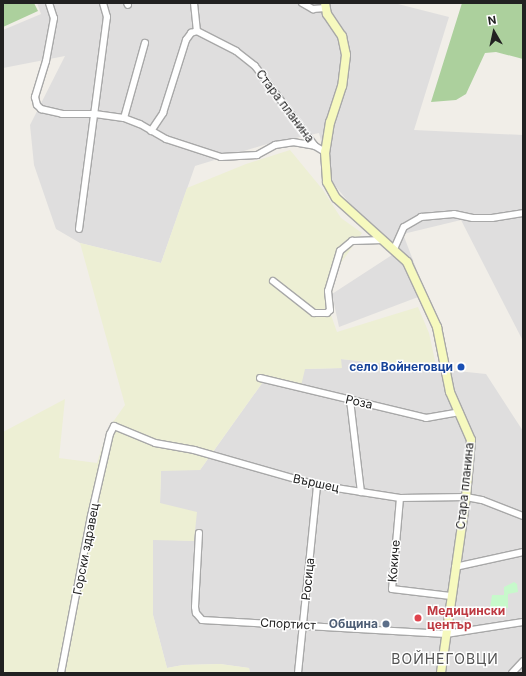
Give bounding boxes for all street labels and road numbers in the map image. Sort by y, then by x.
street label: Стара планина [253,67,317,145]
street label: Роза [344,392,374,412]
street label: Стара планина [453,442,477,530]
street label: Вършец [292,471,340,495]
street label: Горски здравец [70,502,102,596]
street label: Кокиче [385,539,403,583]
street label: Росица [299,557,317,601]
street label: Спортист [260,615,316,633]

